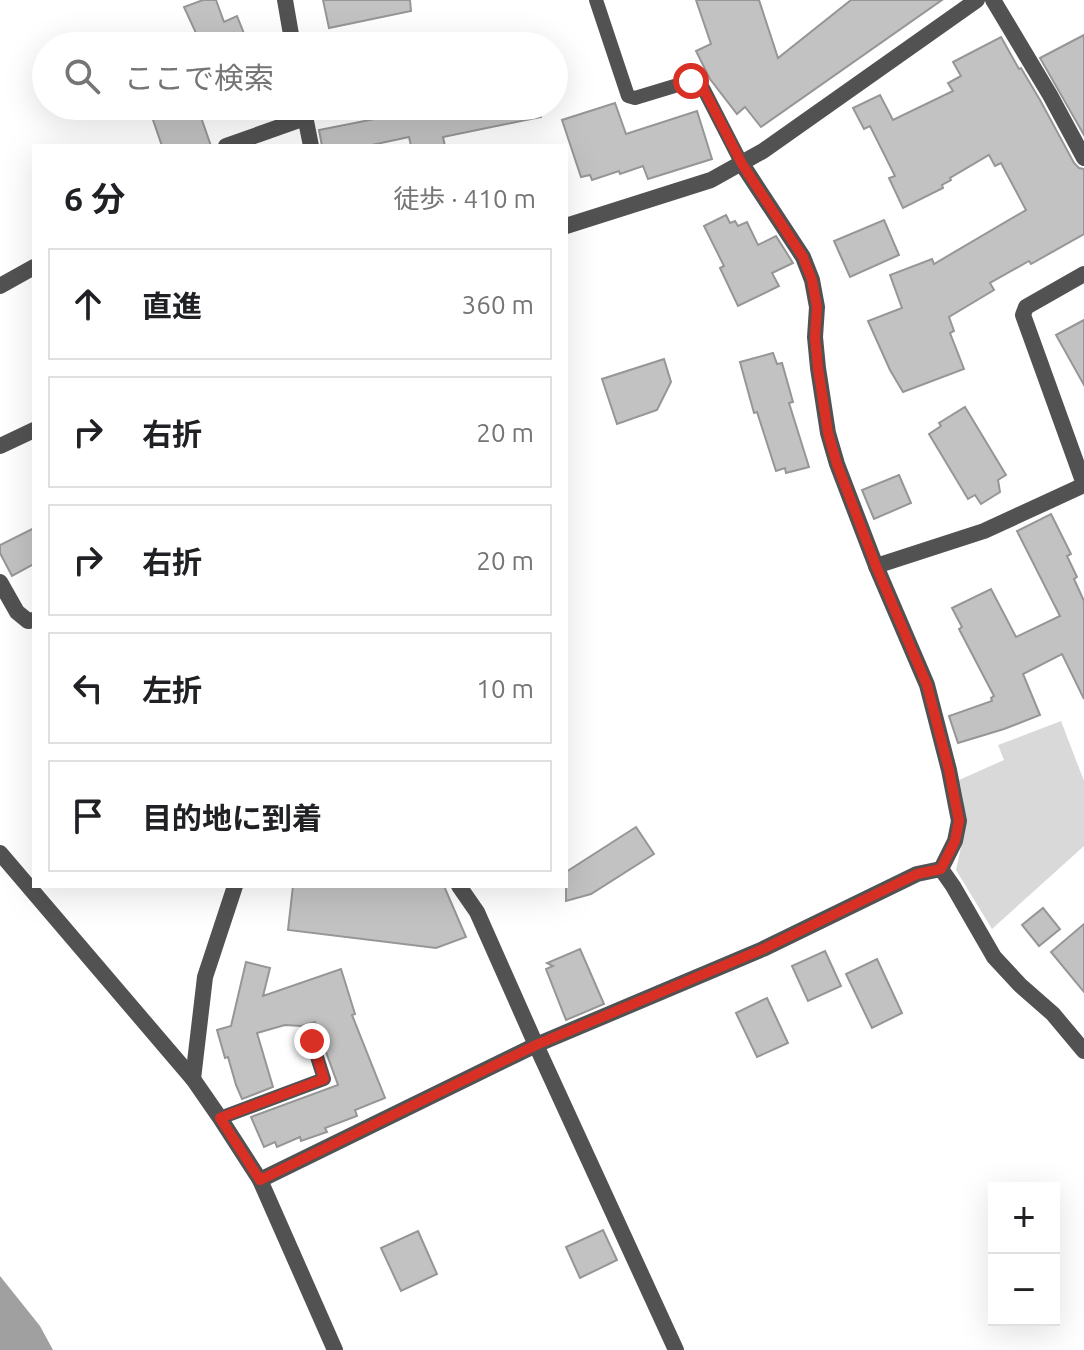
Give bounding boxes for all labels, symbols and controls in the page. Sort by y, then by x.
search box [32,32,568,120]
icon: search [60,54,104,98]
text: ここで検索 [124,61,274,95]
route start [673,63,709,99]
text: 6 分 [64,179,125,217]
text: 徒歩 · 410 m [393,184,536,213]
icon: ahead [66,282,110,326]
text: 直進 [142,289,202,323]
text: 360 m [462,290,534,319]
icon: right [66,410,110,454]
text: 右折 [142,417,202,451]
text: 20 m [476,418,534,447]
icon: right [66,538,110,582]
text: 右折 [142,545,202,579]
text: 20 m [476,546,534,575]
icon: left [66,666,110,710]
text: 左折 [142,673,202,707]
text: 10 m [476,674,534,703]
icon: arrive [66,794,110,838]
text: 目的地に到着 [142,801,322,835]
route end [294,1023,330,1059]
map controls [988,1182,1060,1326]
button: + [988,1182,1060,1254]
button: − [988,1254,1060,1326]

